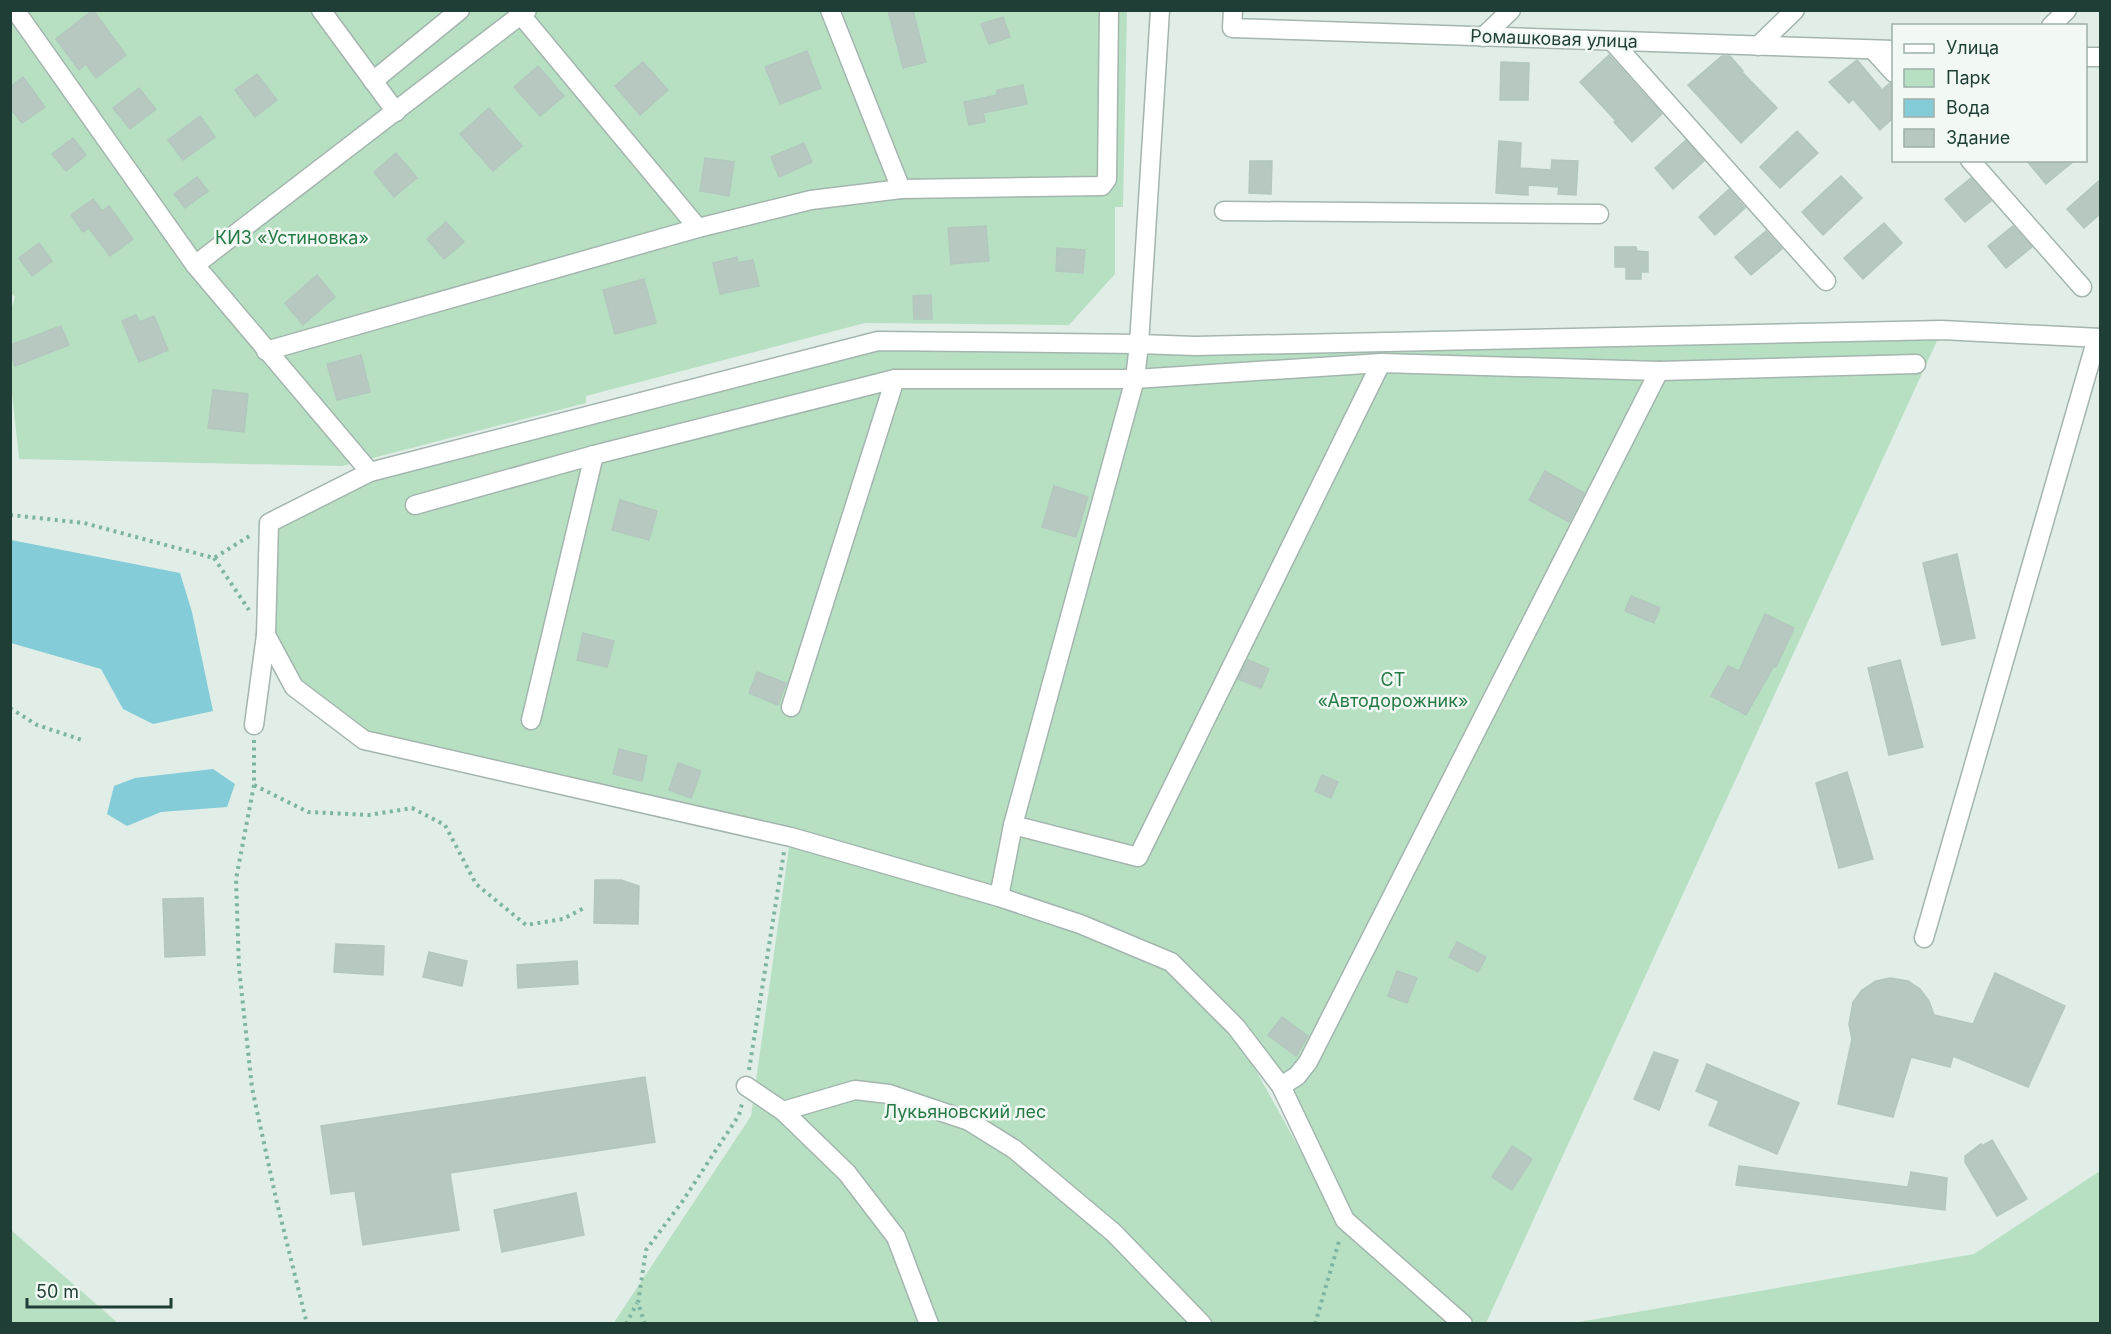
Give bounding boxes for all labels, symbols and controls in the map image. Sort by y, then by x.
legend [1892,24,2087,162]
street label: Ромашковая улица [1470,25,1638,52]
text: Улица [1946,37,1999,58]
text: Парк [1946,67,1991,88]
text: Вода [1946,97,1990,118]
text: Здание [1946,127,2010,148]
park label: КИЗ «Устиновка» [215,227,369,248]
park label: СТ «Автодорожник» [1318,669,1468,711]
park label: Лукьяновский лес [884,1101,1046,1122]
scale bar [27,1271,171,1309]
text: 50 m [36,1281,79,1302]

